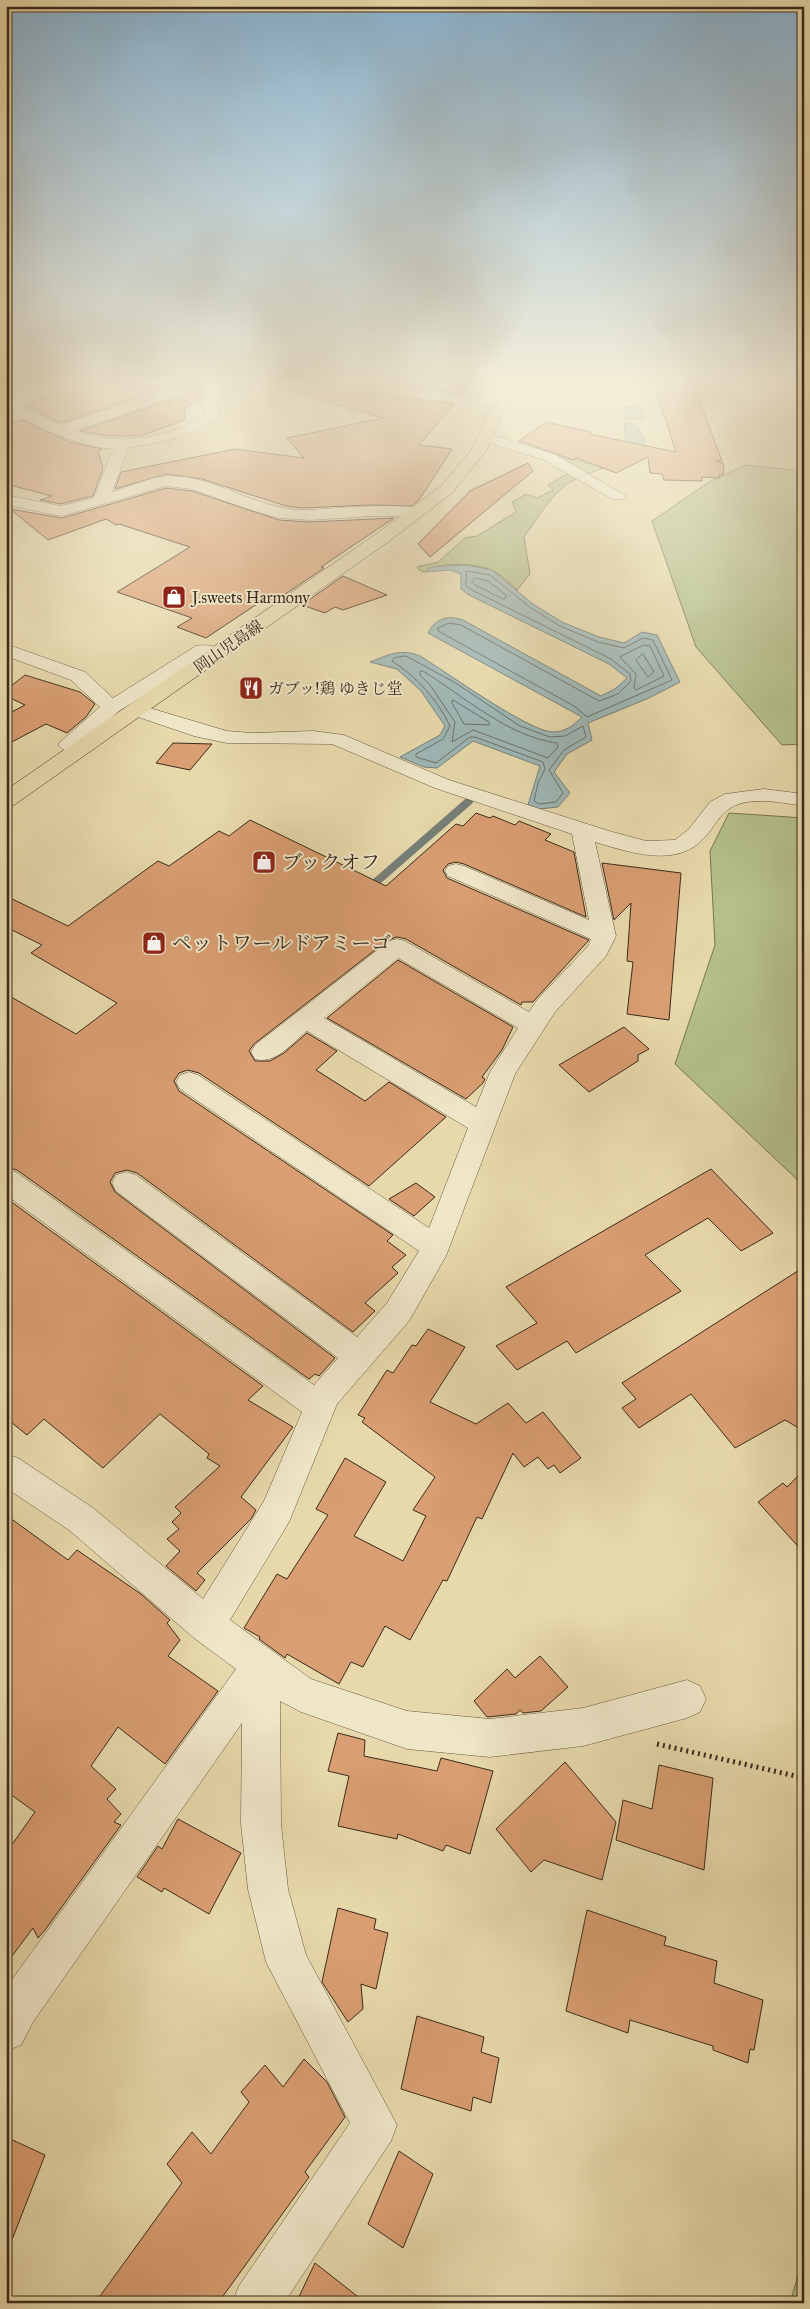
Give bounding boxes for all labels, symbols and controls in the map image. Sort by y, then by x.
shop icon: J.sweets Harmony [161,584,187,610]
place label: J.sweets Harmony [190,588,310,608]
street label: 岡山児島線 [190,616,267,677]
restaurant icon: ガブッ!鶏 ゆきじ堂 [238,675,264,701]
place label: ガブッ!鶏 ゆきじ堂 [268,679,403,698]
shop icon: ブックオフ [251,849,277,875]
place label: ブックオフ [282,850,380,874]
shop icon: ペットワールドアミーゴ [141,930,167,956]
place label: ペットワールドアミーゴ [172,931,391,955]

